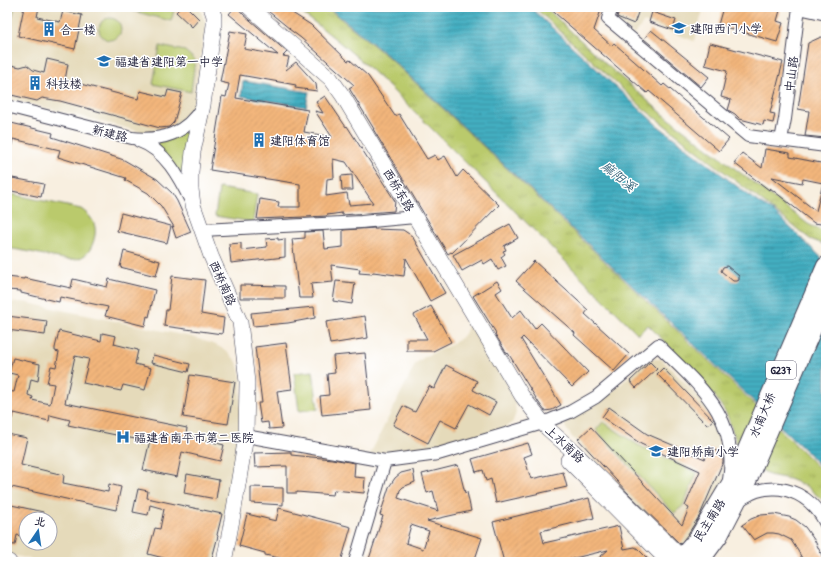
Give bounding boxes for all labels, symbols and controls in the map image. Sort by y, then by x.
school or university icon: 建阳西门小学 [671,20,687,36]
place label: 建阳西门小学 [690,20,762,37]
building icon: 合一楼 [41,21,57,37]
place label: 合一楼 [60,21,96,38]
school or university icon: 福建省建阳第一中学 [96,53,112,69]
place label: 福建省建阳第一中学 [115,53,223,70]
street label: 中山路 [780,55,802,93]
building icon: 科技楼 [27,75,43,91]
place label: 科技楼 [46,75,82,92]
street label: 新建路 [90,120,130,146]
building icon: 建阳体育馆 [251,132,267,148]
place label: 建阳体育馆 [270,132,330,149]
water label: 麻阳溪 [598,157,641,196]
street label: 西桥东路 [379,165,419,215]
street label: 西桥南路 [205,258,241,308]
road number: G237 [766,361,796,379]
street label: 水南大桥 [745,389,780,440]
street label: 上水南路 [542,421,588,467]
hospital icon: 福建省南平市第二医院 [115,429,131,445]
place label: 福建省南平市第二医院 [134,429,254,446]
school or university icon: 建阳桥南小学 [648,443,664,459]
place label: 建阳桥南小学 [667,443,739,460]
street label: 民主南路 [689,495,729,545]
north arrow [18,511,58,551]
text: 北 [33,513,47,529]

